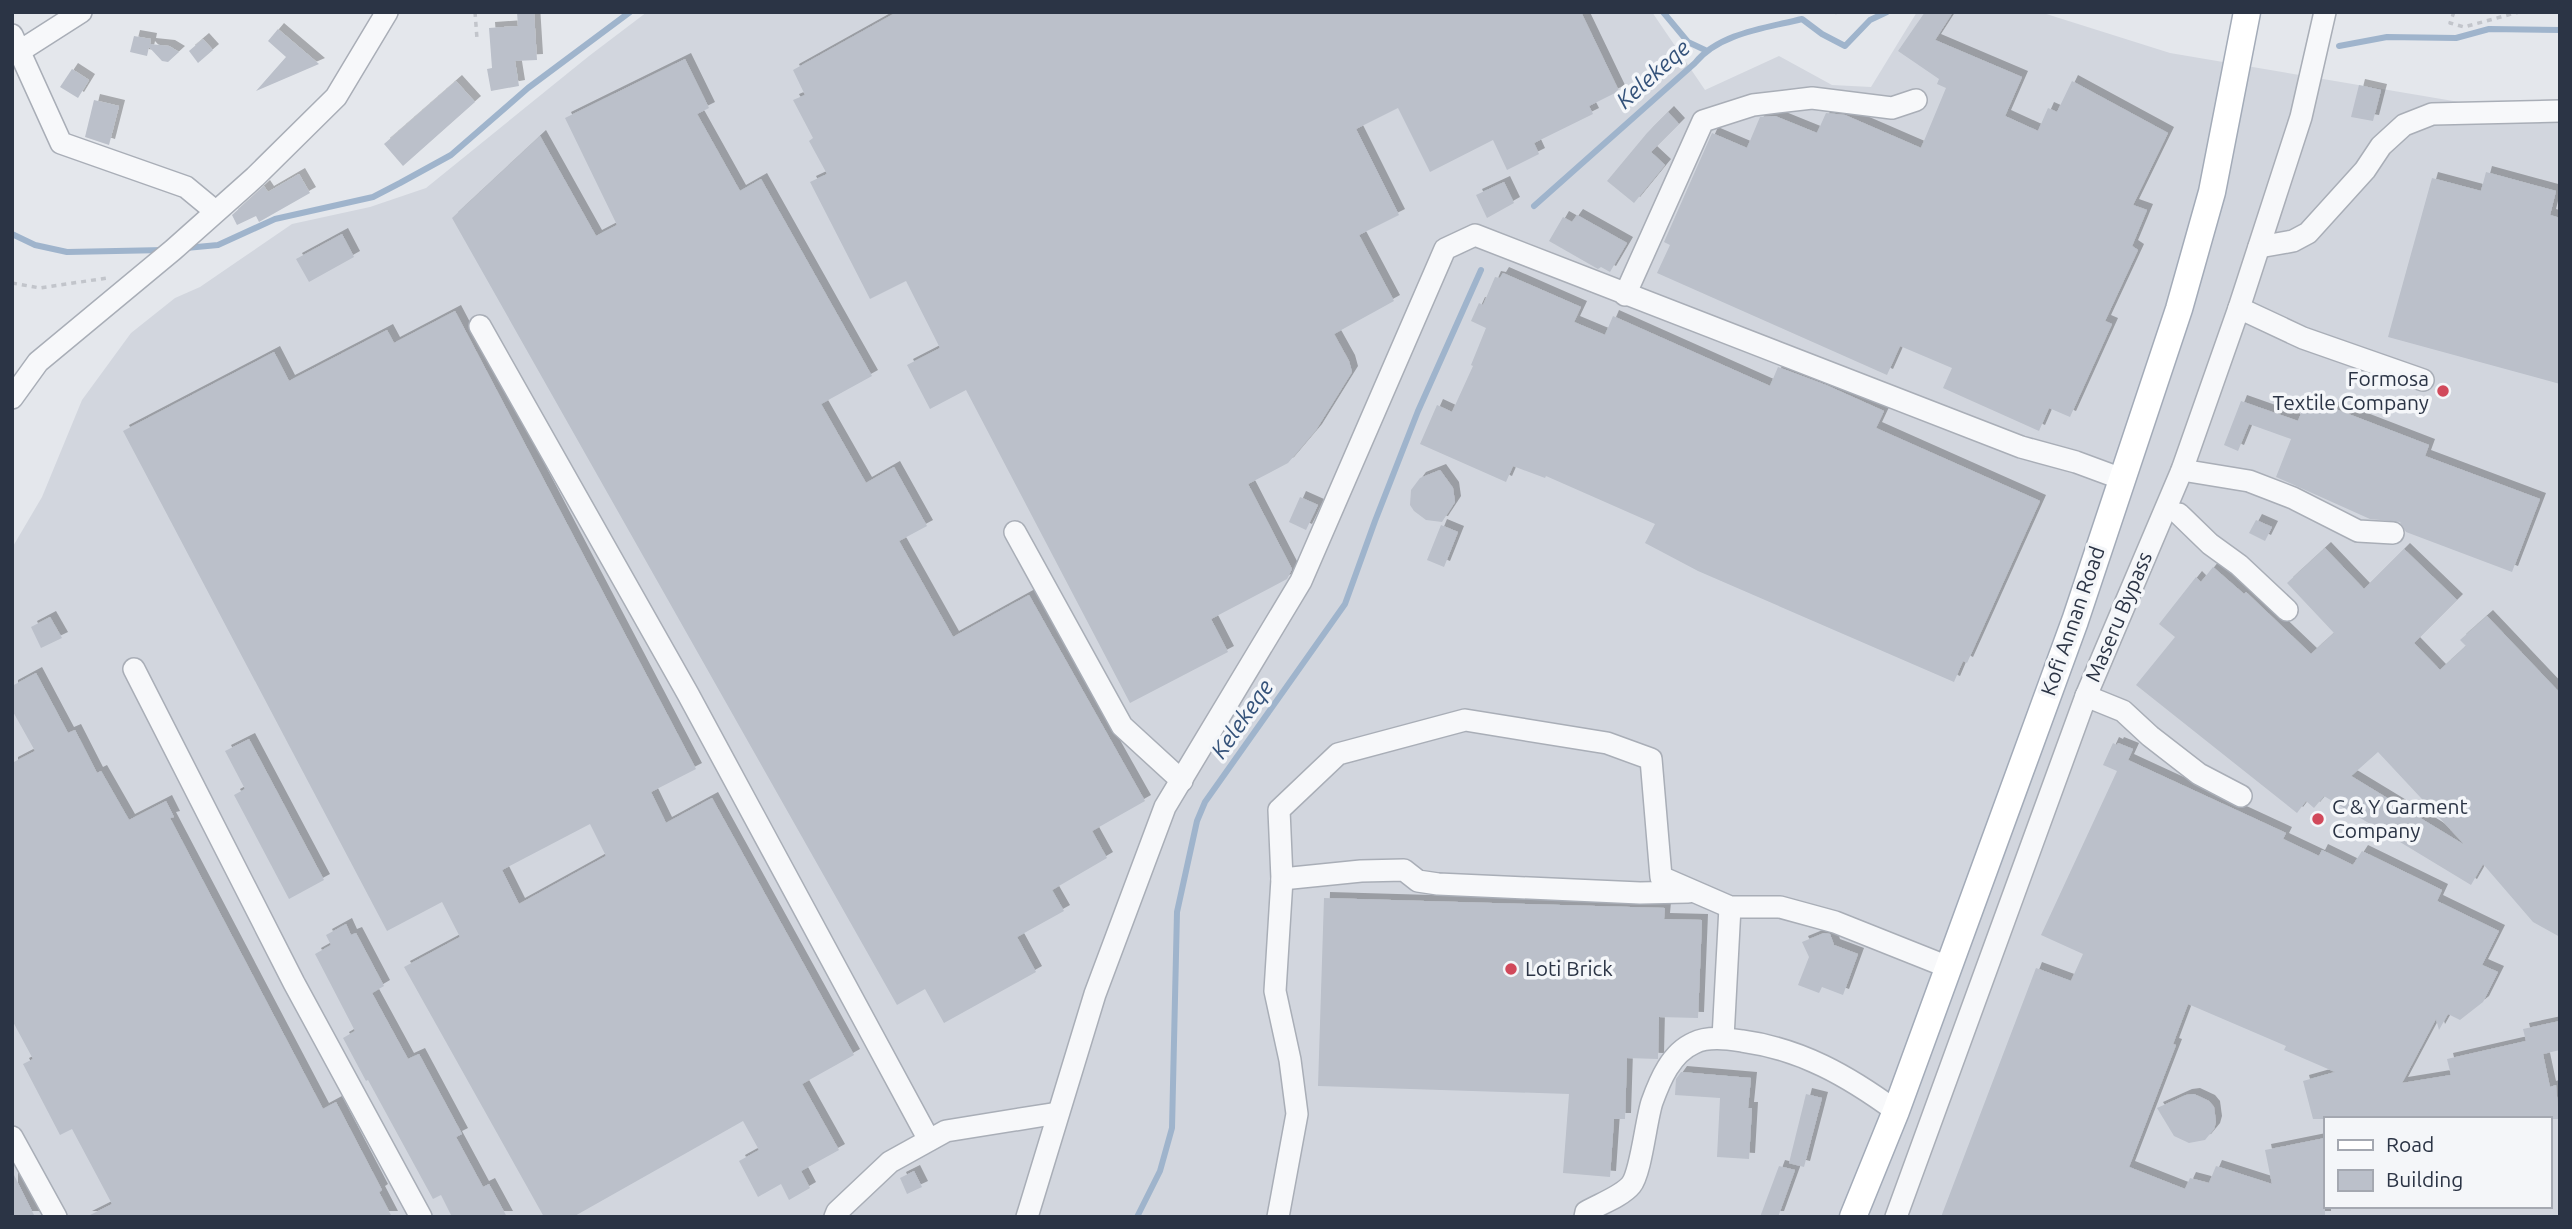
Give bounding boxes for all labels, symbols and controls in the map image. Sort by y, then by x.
water label: Kelekeqe [1611,34,1695,113]
place label: Formosa Textile Company [2273,366,2429,414]
marker: Formosa Textile Company [2435,383,2451,399]
street label: Kofi Annan Road [2035,543,2109,699]
street label: Maseru Bypass [2080,548,2156,685]
water label: Kelekeqe [1206,674,1278,763]
place label: C & Y Garment Company [2332,794,2468,842]
marker: C & Y Garment Company [2310,811,2326,827]
place label: Loti Brick [1525,956,1613,980]
marker: Loti Brick [1503,961,1519,977]
legend [2324,1117,2551,1208]
text: Road [2386,1132,2434,1156]
text: Building [2386,1167,2463,1191]

